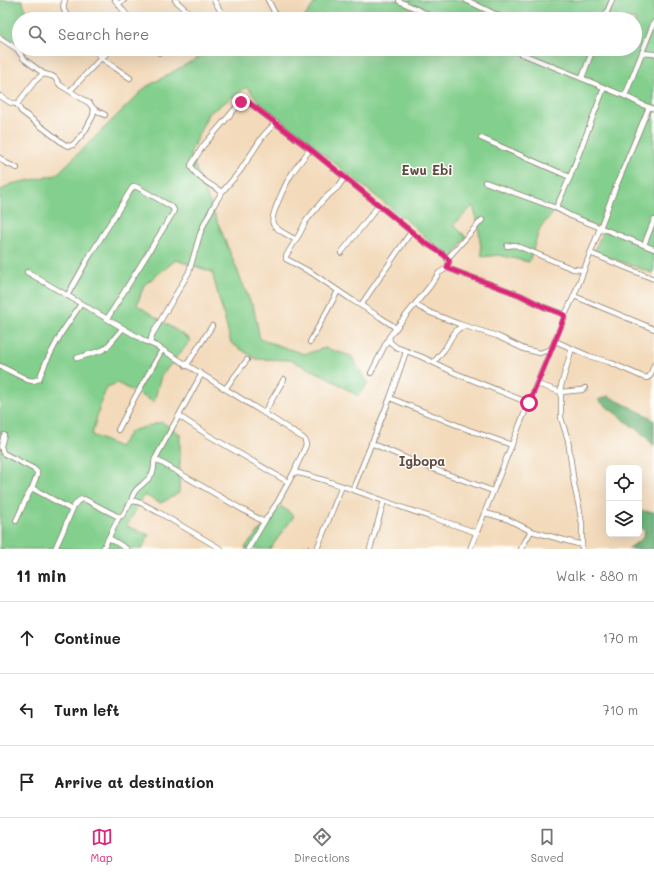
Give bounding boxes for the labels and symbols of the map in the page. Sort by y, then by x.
route end [232,93,250,111]
district label: Ewu Ebi [401,161,453,178]
route start [520,394,538,412]
district label: Igbopa [399,452,445,469]

